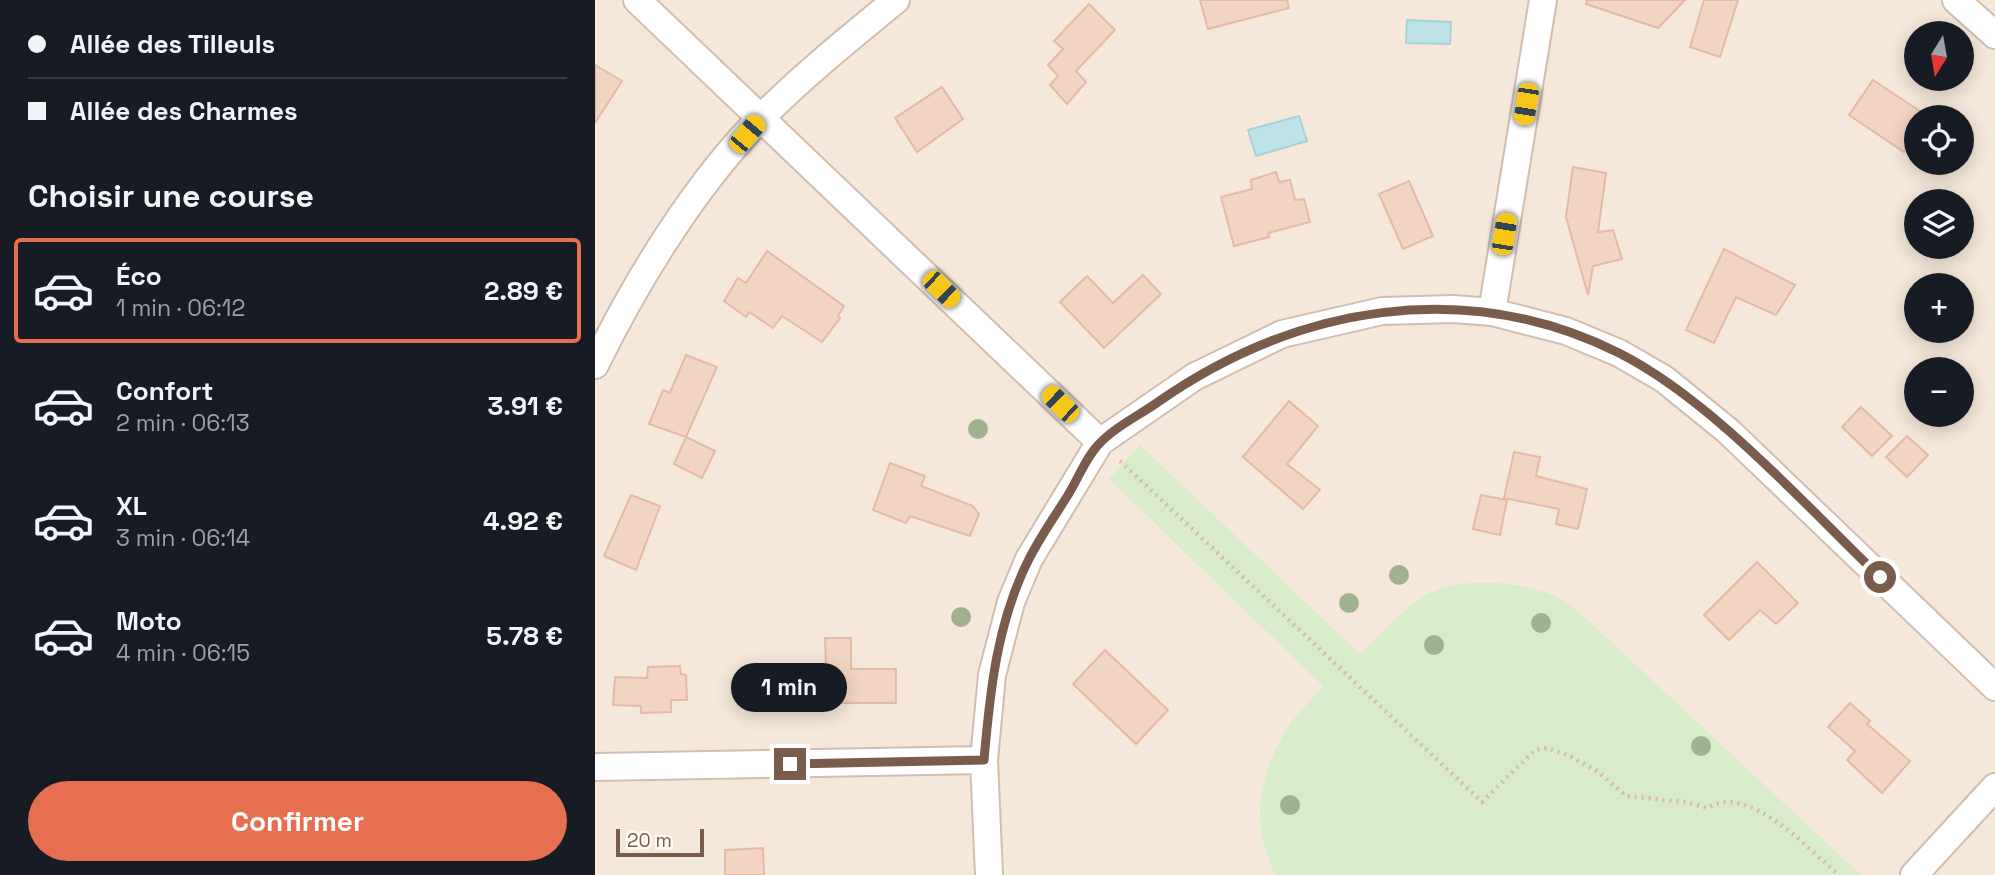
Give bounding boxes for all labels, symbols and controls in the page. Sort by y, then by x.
north arrow [1904,21,1974,91]
map controls [1904,21,1974,427]
text: Allée des Tilleuls [70,27,275,61]
car [1513,82,1540,126]
text: Allée des Charmes [70,94,298,128]
button: locate [1904,105,1974,175]
car [726,111,769,157]
text: Choisir une course [28,176,314,216]
button: layers [1904,189,1974,259]
car [1491,212,1518,256]
icon: car [32,259,95,322]
text: Éco [116,259,162,293]
car [919,267,964,311]
button: + [1904,273,1974,343]
text: 2.89 € [484,274,563,308]
text: 1 min · 06:12 [116,293,245,323]
button: − [1904,357,1974,427]
icon: car [32,374,95,437]
text: Confort [116,374,213,408]
car [1038,382,1083,426]
text: 3.91 € [487,389,563,423]
text: 2 min · 06:13 [116,408,250,438]
icon: car [32,489,95,552]
text: XL [116,489,147,523]
text: 4.92 € [483,504,563,538]
text: 3 min · 06:14 [116,523,250,553]
route start [1864,561,1896,593]
icon: car [32,604,95,667]
text: Moto [116,604,182,638]
text: 5.78 € [486,619,563,653]
text: 4 min · 06:15 [116,638,250,668]
callout: 1 min [732,662,848,712]
text: 1 min [761,672,817,702]
route end [774,748,806,780]
button: Confirmer [28,781,567,861]
scale bar [616,826,703,858]
text: 20 m [627,828,672,853]

